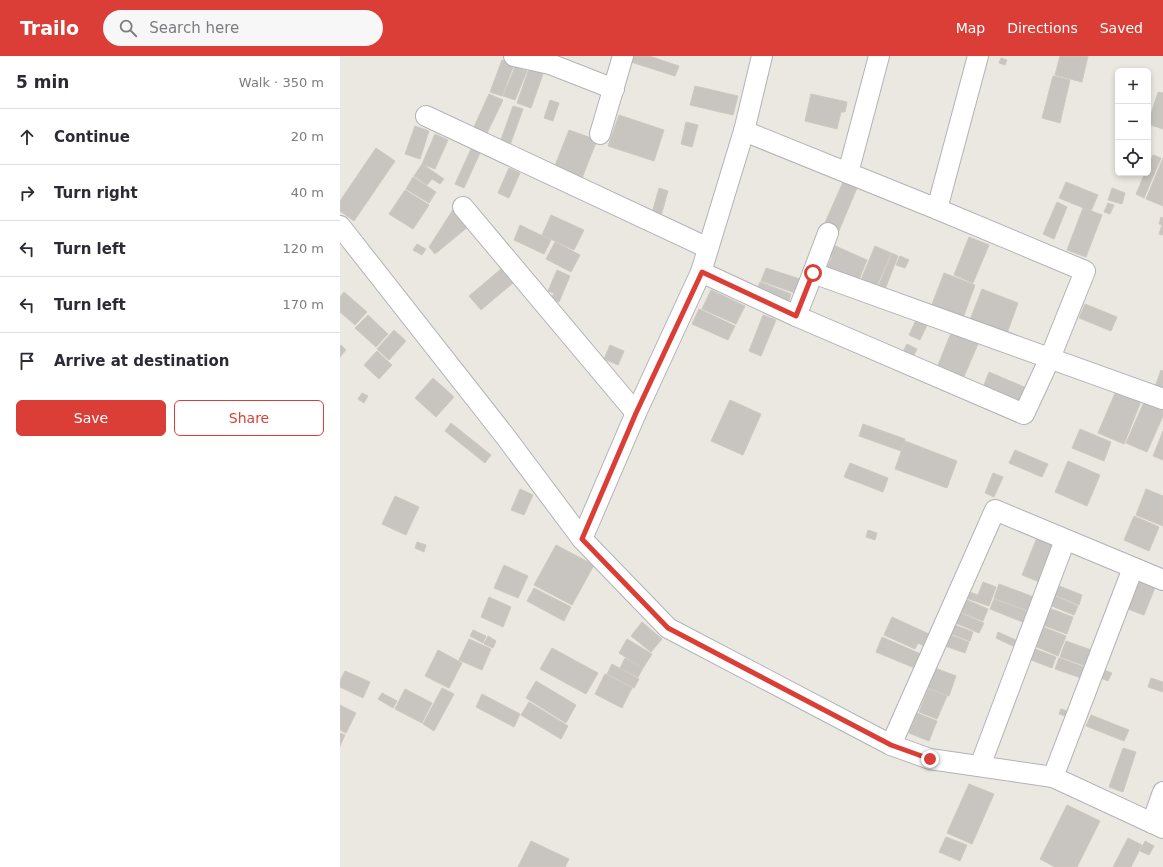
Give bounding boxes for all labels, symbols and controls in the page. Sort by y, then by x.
search box [103,10,383,46]
text: Trailo [20,17,79,39]
icon: search [117,17,139,39]
text: Search here [149,19,239,37]
text: Map [956,20,985,36]
text: Directions [1007,20,1078,36]
text: Saved [1100,20,1143,36]
map controls [1115,68,1151,176]
button: + [1115,68,1151,104]
text: 5 min [16,72,69,92]
text: Walk · 350 m [239,75,324,90]
button: − [1115,104,1151,140]
icon: ahead [16,126,38,148]
text: Continue [54,128,130,146]
text: 20 m [291,129,324,144]
button: locate [1115,140,1151,176]
icon: right [16,182,38,204]
text: Turn right [54,184,138,202]
text: 40 m [291,185,324,200]
icon: left [16,238,38,260]
text: Turn left [54,240,126,258]
text: 120 m [282,241,324,256]
route start [804,264,822,282]
icon: left [16,294,38,316]
text: Turn left [54,296,126,314]
text: 170 m [282,297,324,312]
icon: arrive [16,350,38,372]
text: Arrive at destination [54,352,229,370]
button: Save [16,400,166,436]
button: Share [174,400,324,436]
route end [921,750,939,768]

